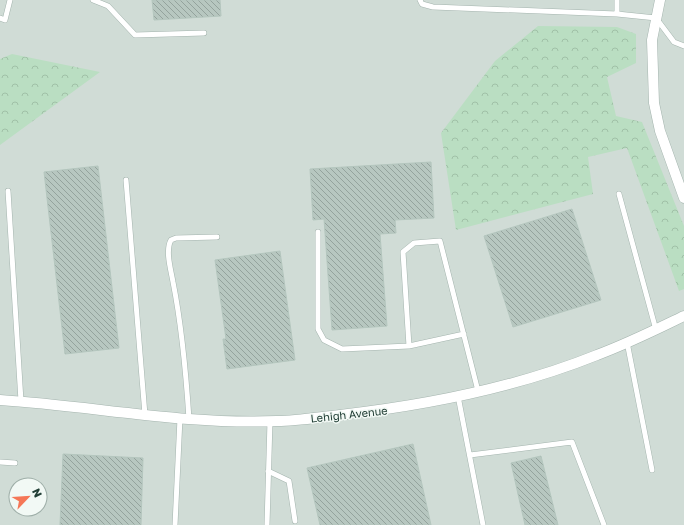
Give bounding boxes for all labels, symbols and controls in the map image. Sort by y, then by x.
street label: Lehigh Avenue [310,403,388,425]
north arrow [8,477,48,517]
text: N [30,486,45,499]

